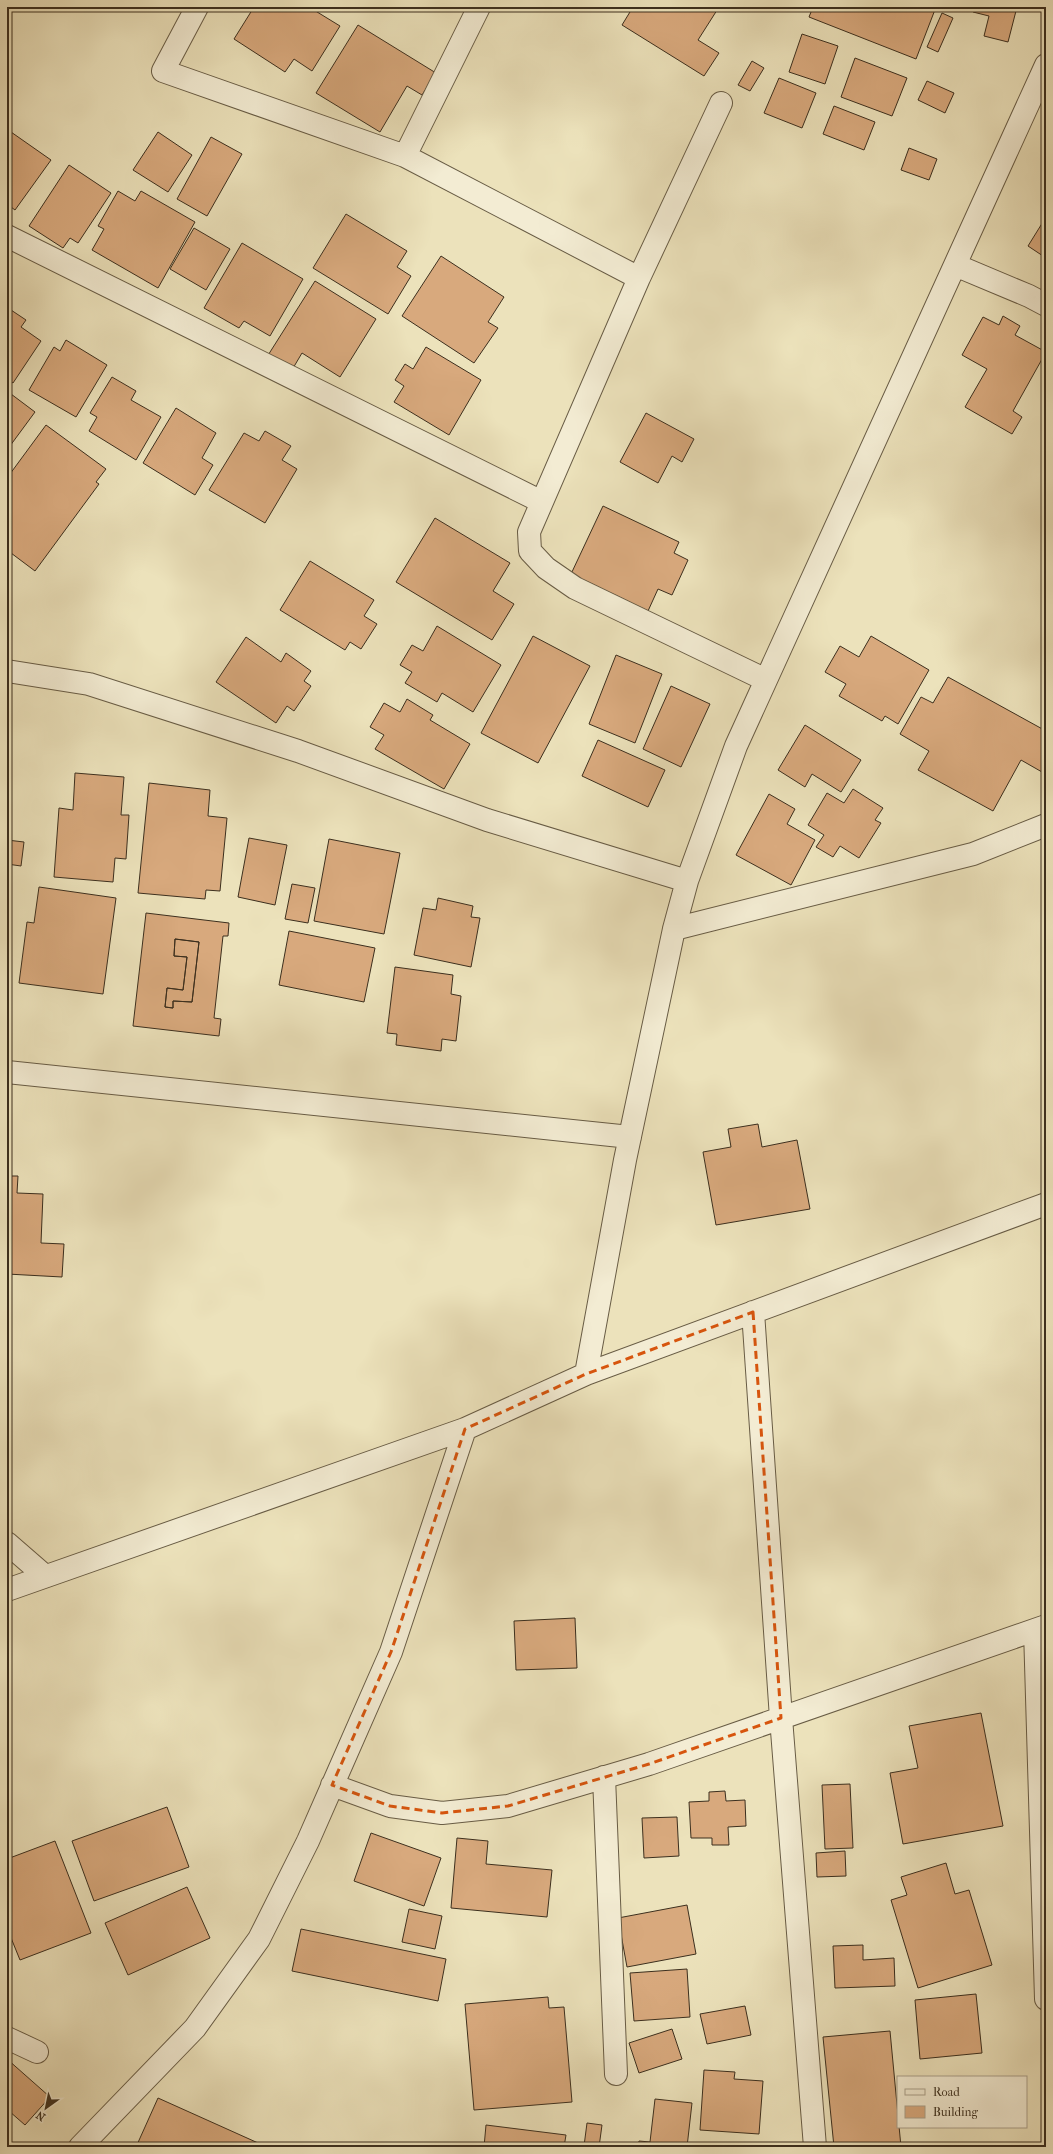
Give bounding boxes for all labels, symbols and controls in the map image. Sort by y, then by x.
legend [897,2076,1027,2128]
text: Road [933,2085,960,2099]
north arrow [26,2088,66,2128]
text: Building [933,2105,978,2119]
text: N [33,2108,48,2124]

